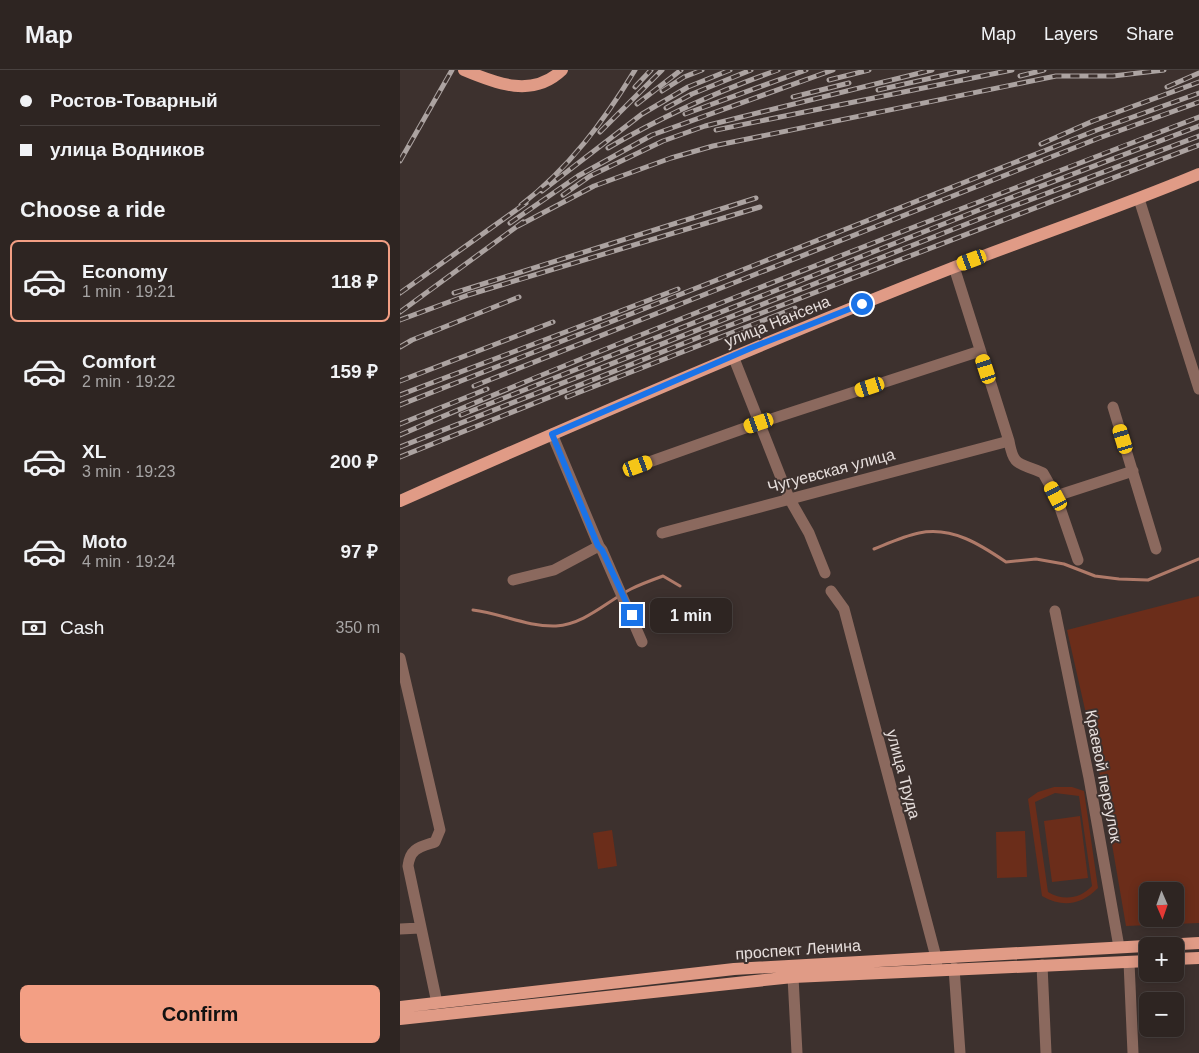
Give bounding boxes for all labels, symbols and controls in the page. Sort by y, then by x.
text: Map [25,21,73,48]
text: Map [981,24,1016,44]
text: Layers [1044,24,1098,44]
text: Share [1126,24,1174,44]
text: Ростов-Товарный [50,90,218,111]
text: улица Водников [50,139,205,160]
text: Choose a ride [20,197,165,222]
car [955,248,988,272]
icon: car [22,259,67,304]
text: Economy [82,261,168,282]
text: 118 ₽ [331,271,378,292]
text: 1 min · 19:21 [82,283,175,300]
street label: улица Нансена [722,293,833,350]
route start [851,293,873,315]
icon: car [22,349,67,394]
text: Comfort [82,351,156,372]
car [974,352,997,386]
text: 159 ₽ [330,361,378,382]
text: 2 min · 19:22 [82,373,175,390]
car [853,375,886,399]
car [742,411,775,435]
car [1111,422,1134,456]
icon: car [22,439,67,484]
text: XL [82,441,106,462]
street label: Чугуевская улица [766,445,897,496]
text: 200 ₽ [330,451,378,472]
car [621,454,654,478]
text: 3 min · 19:23 [82,463,175,480]
car [1042,479,1069,513]
icon: car [22,529,67,574]
text: Moto [82,531,127,552]
text: 97 ₽ [341,541,378,562]
text: 4 min · 19:24 [82,553,175,570]
callout: 1 min [650,598,732,632]
route end [621,604,643,626]
text: 1 min [670,607,712,624]
icon: cash [20,614,48,642]
text: Cash [60,617,104,638]
text: 350 m [336,619,380,636]
street label: Краевой переулок [1082,708,1125,845]
street label: улица Труда [883,728,924,821]
north arrow [1139,882,1184,928]
map controls [1139,882,1184,1037]
street label: проспект Ленина [735,937,862,962]
button: + [1139,937,1184,982]
button: Confirm [20,985,380,1043]
button: − [1139,992,1184,1037]

